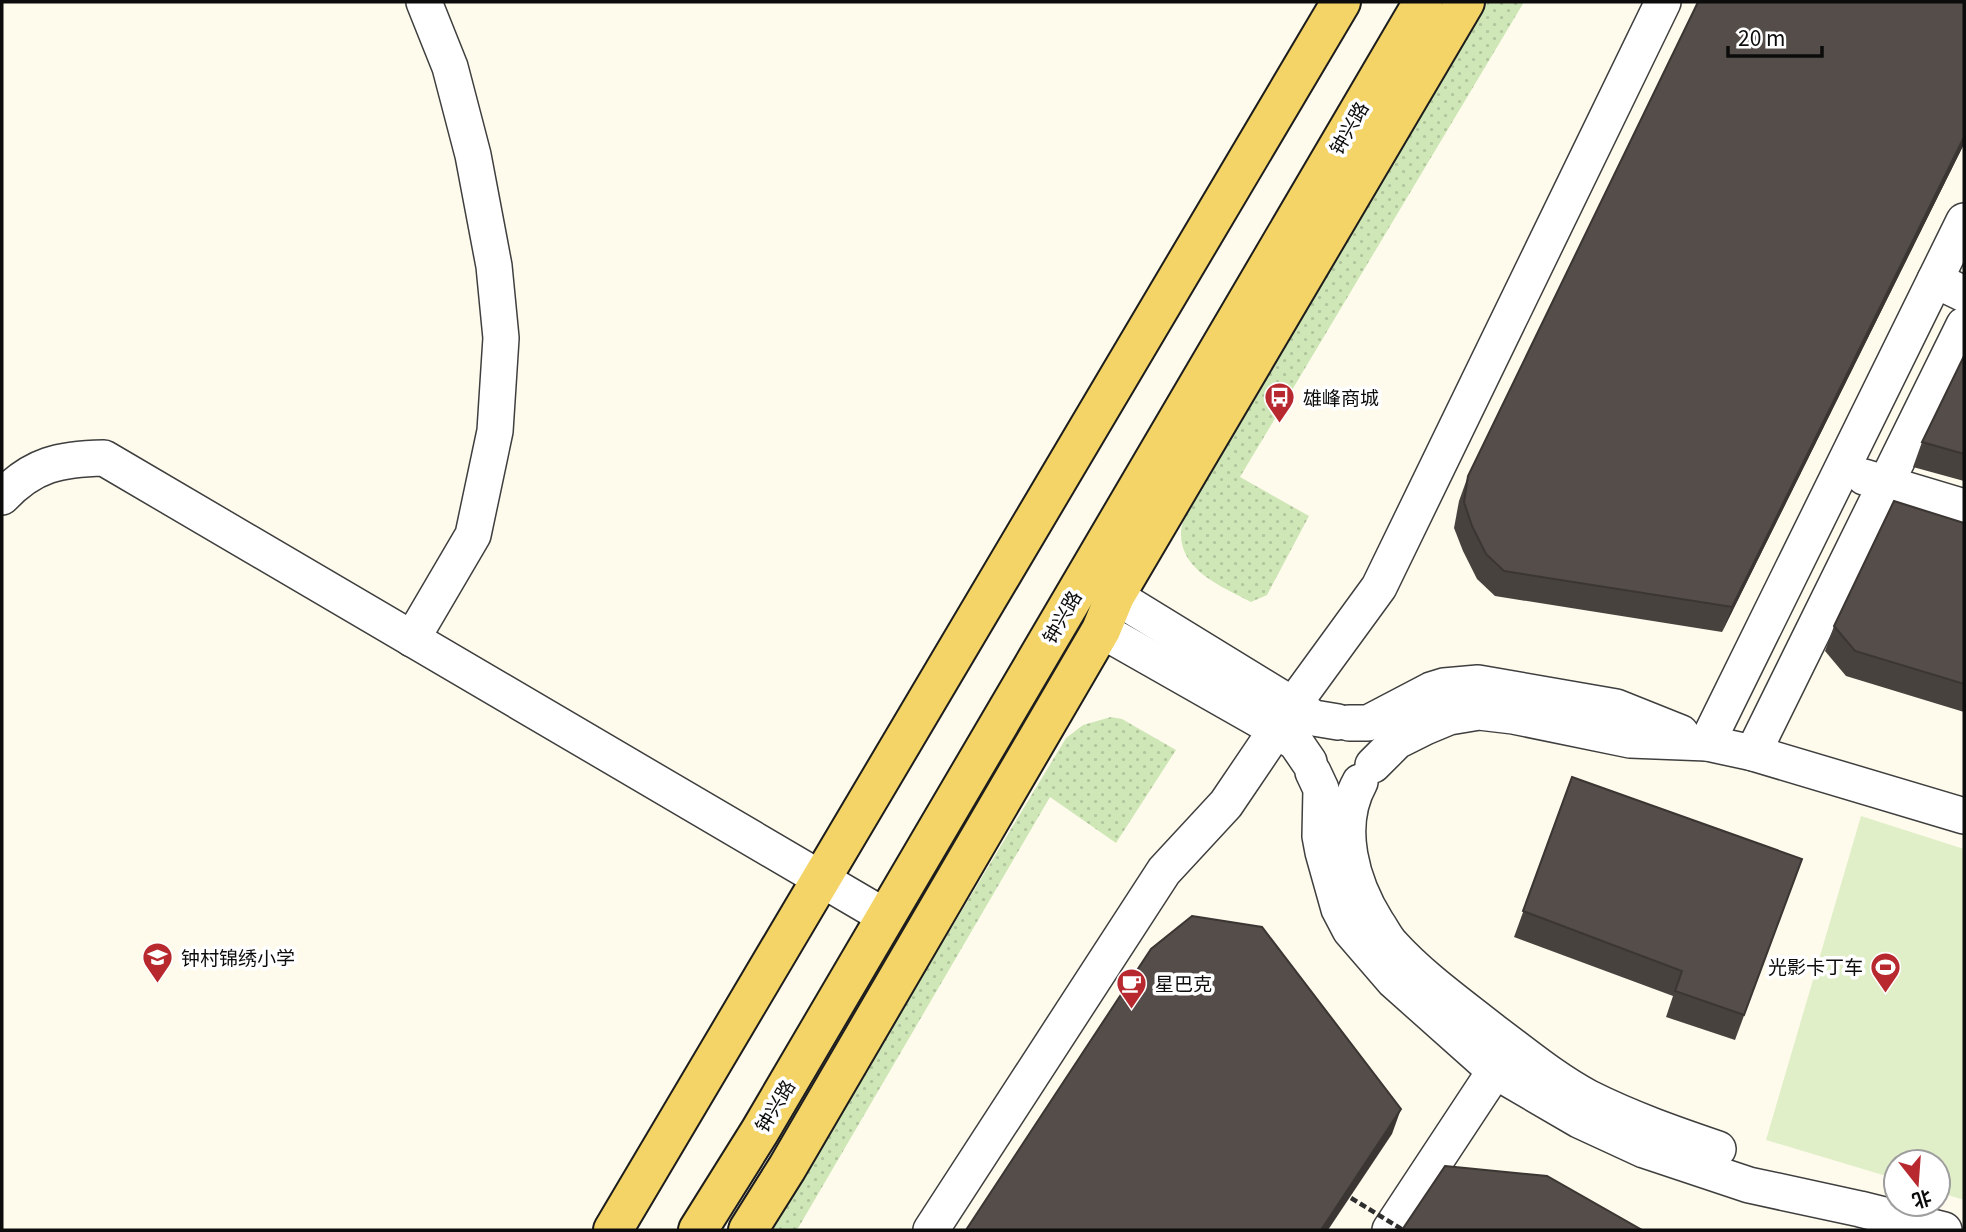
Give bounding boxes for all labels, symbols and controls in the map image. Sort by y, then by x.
scale bar [1728,14,1822,58]
text: 20 m [1738,22,1785,52]
street label: 钟兴路 [1322,96,1374,159]
bus stop icon: 雄峰商城 [1263,381,1297,425]
place label: 雄峰商城 [1303,383,1379,410]
street label: 钟兴路 [1035,585,1087,648]
school or university icon: 钟村锦绣小学 [141,941,175,985]
place label: 钟村锦绣小学 [181,943,295,970]
sports icon: 光影卡丁车 [1869,950,1903,994]
place label: 光影卡丁车 [1768,952,1863,979]
cafe icon: 星巴克 [1115,967,1149,1011]
place label: 星巴克 [1155,969,1212,996]
street label: 钟兴路 [747,1074,800,1137]
north arrow [1882,1148,1952,1218]
text: 北 [1909,1185,1935,1216]

